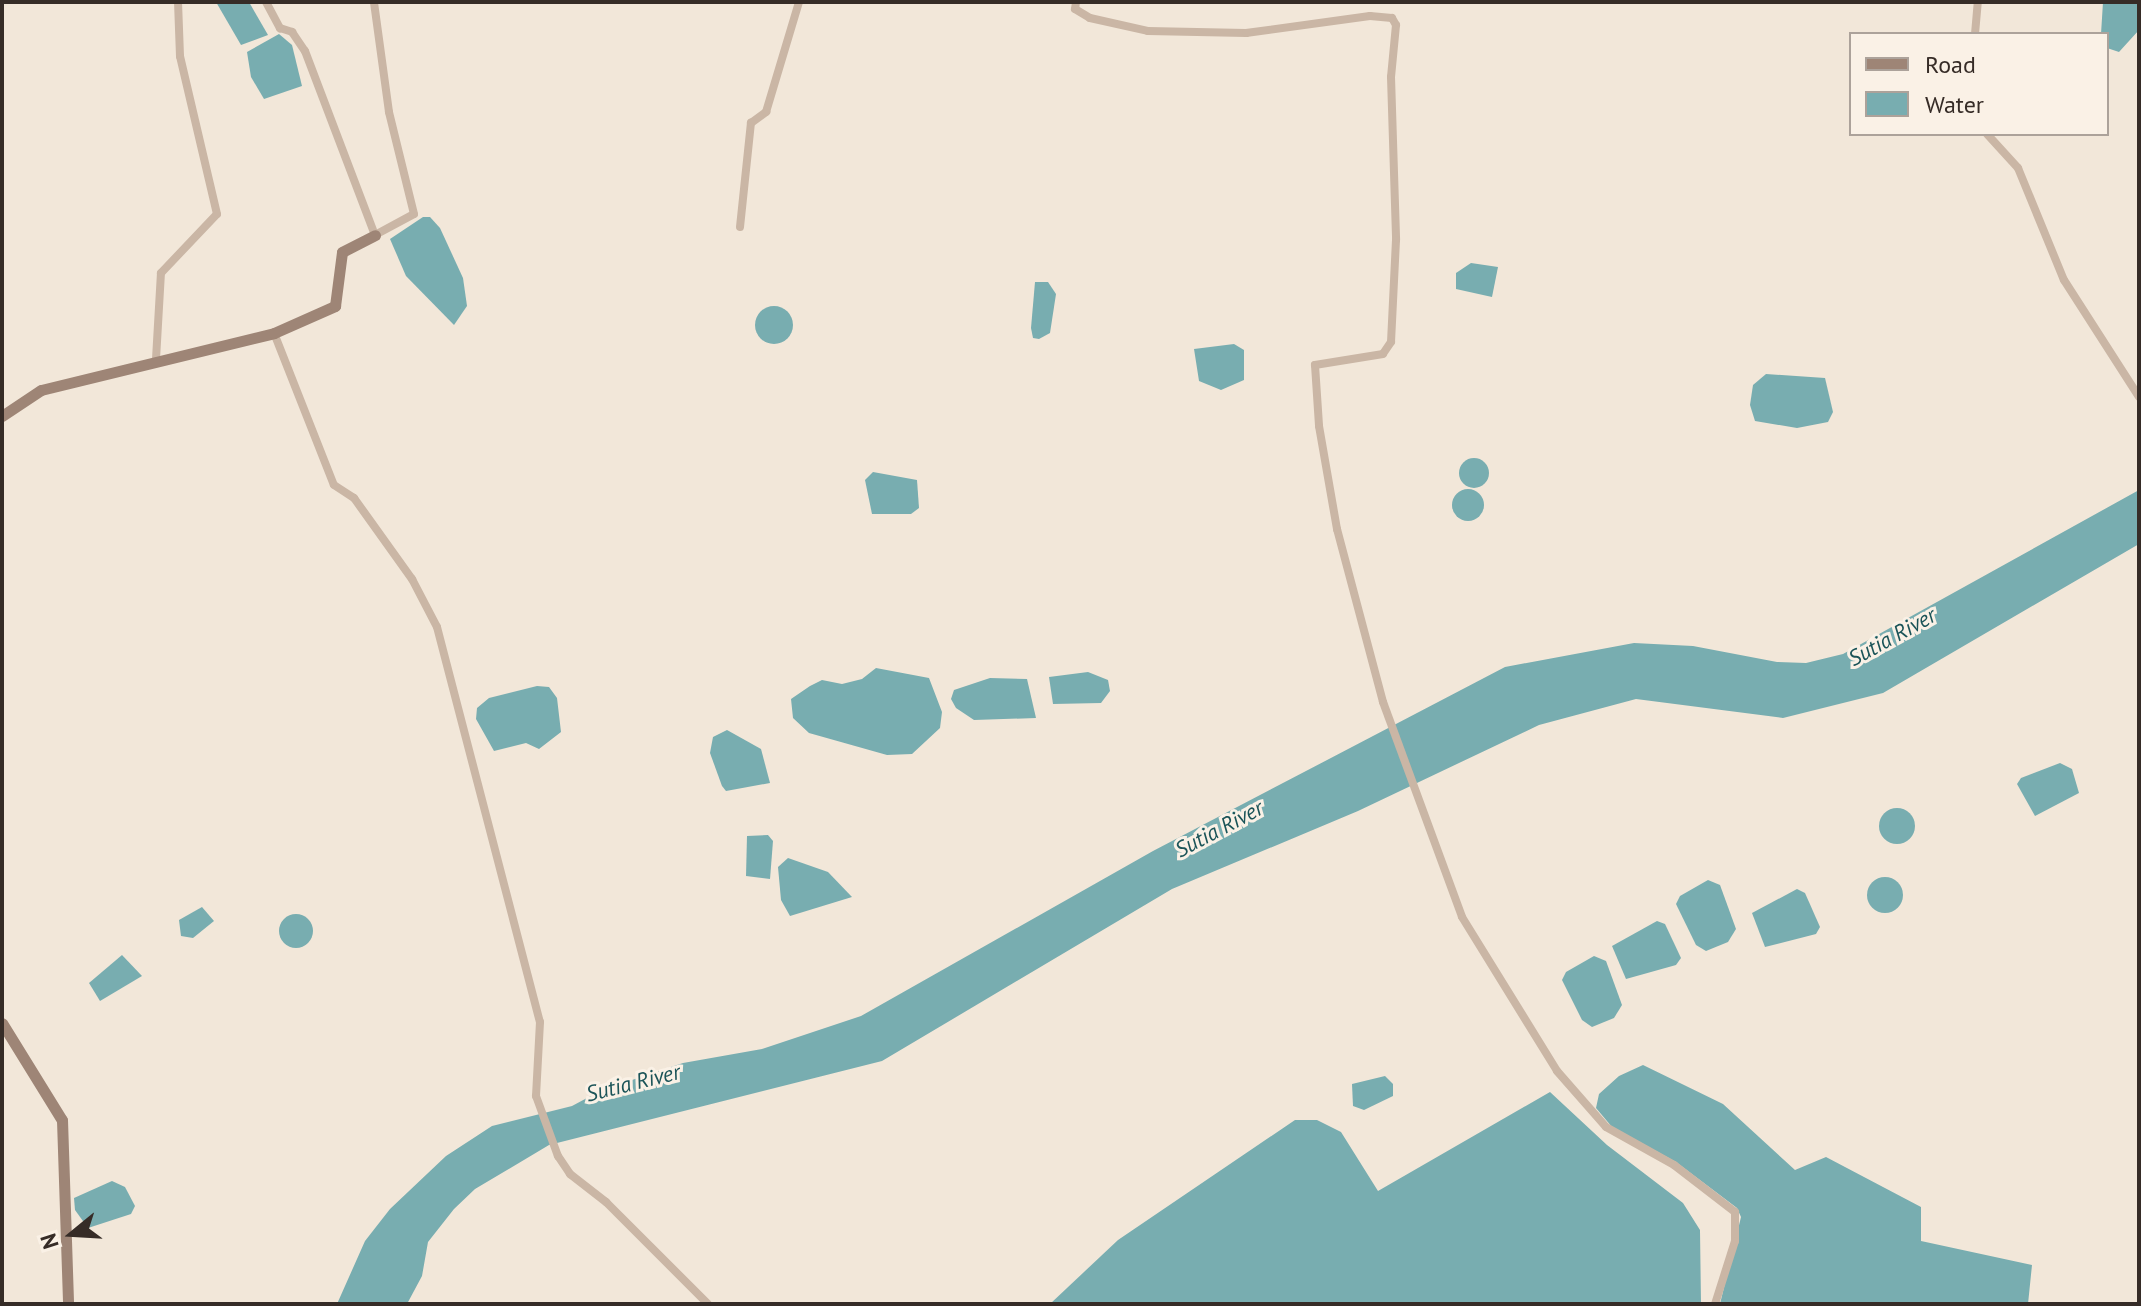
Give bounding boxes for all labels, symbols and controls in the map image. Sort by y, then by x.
legend [1849,32,2109,136]
text: Road [1925,49,1976,80]
text: Water [1925,89,1984,120]
water label: Sutia River [1844,602,1940,672]
water label: Sutia River [1170,795,1268,863]
water label: Sutia River [583,1059,683,1107]
north arrow [32,1194,112,1274]
text: N [34,1230,65,1253]

